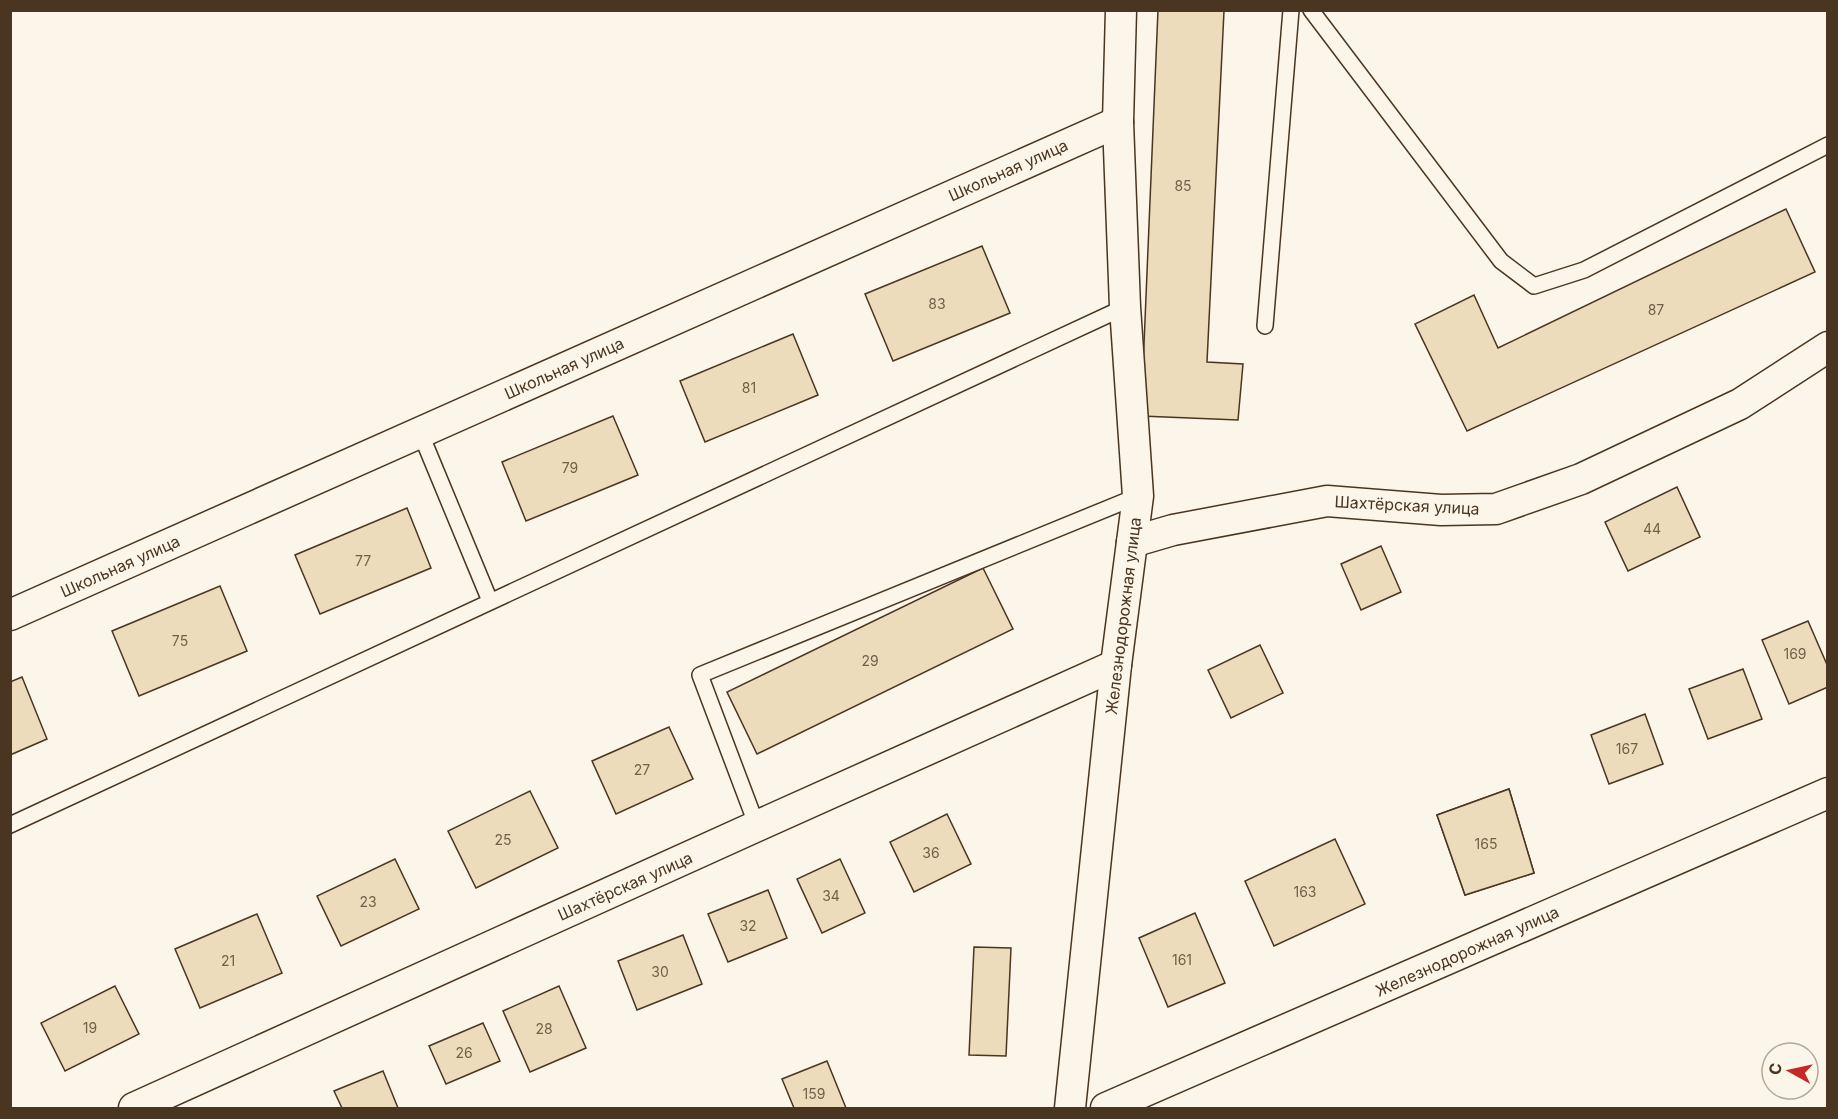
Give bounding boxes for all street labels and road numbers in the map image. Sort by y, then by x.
street label: Школьная улица [945,135,1071,205]
street label: Школьная улица [501,333,627,403]
street label: Шахтёрская улица [1334,491,1480,519]
street label: Железнодорожная улица [1101,516,1145,716]
street label: Школьная улица [57,531,183,601]
street label: Шахтёрская улица [555,847,695,925]
street label: Железнодорожная улица [1372,901,1562,1001]

